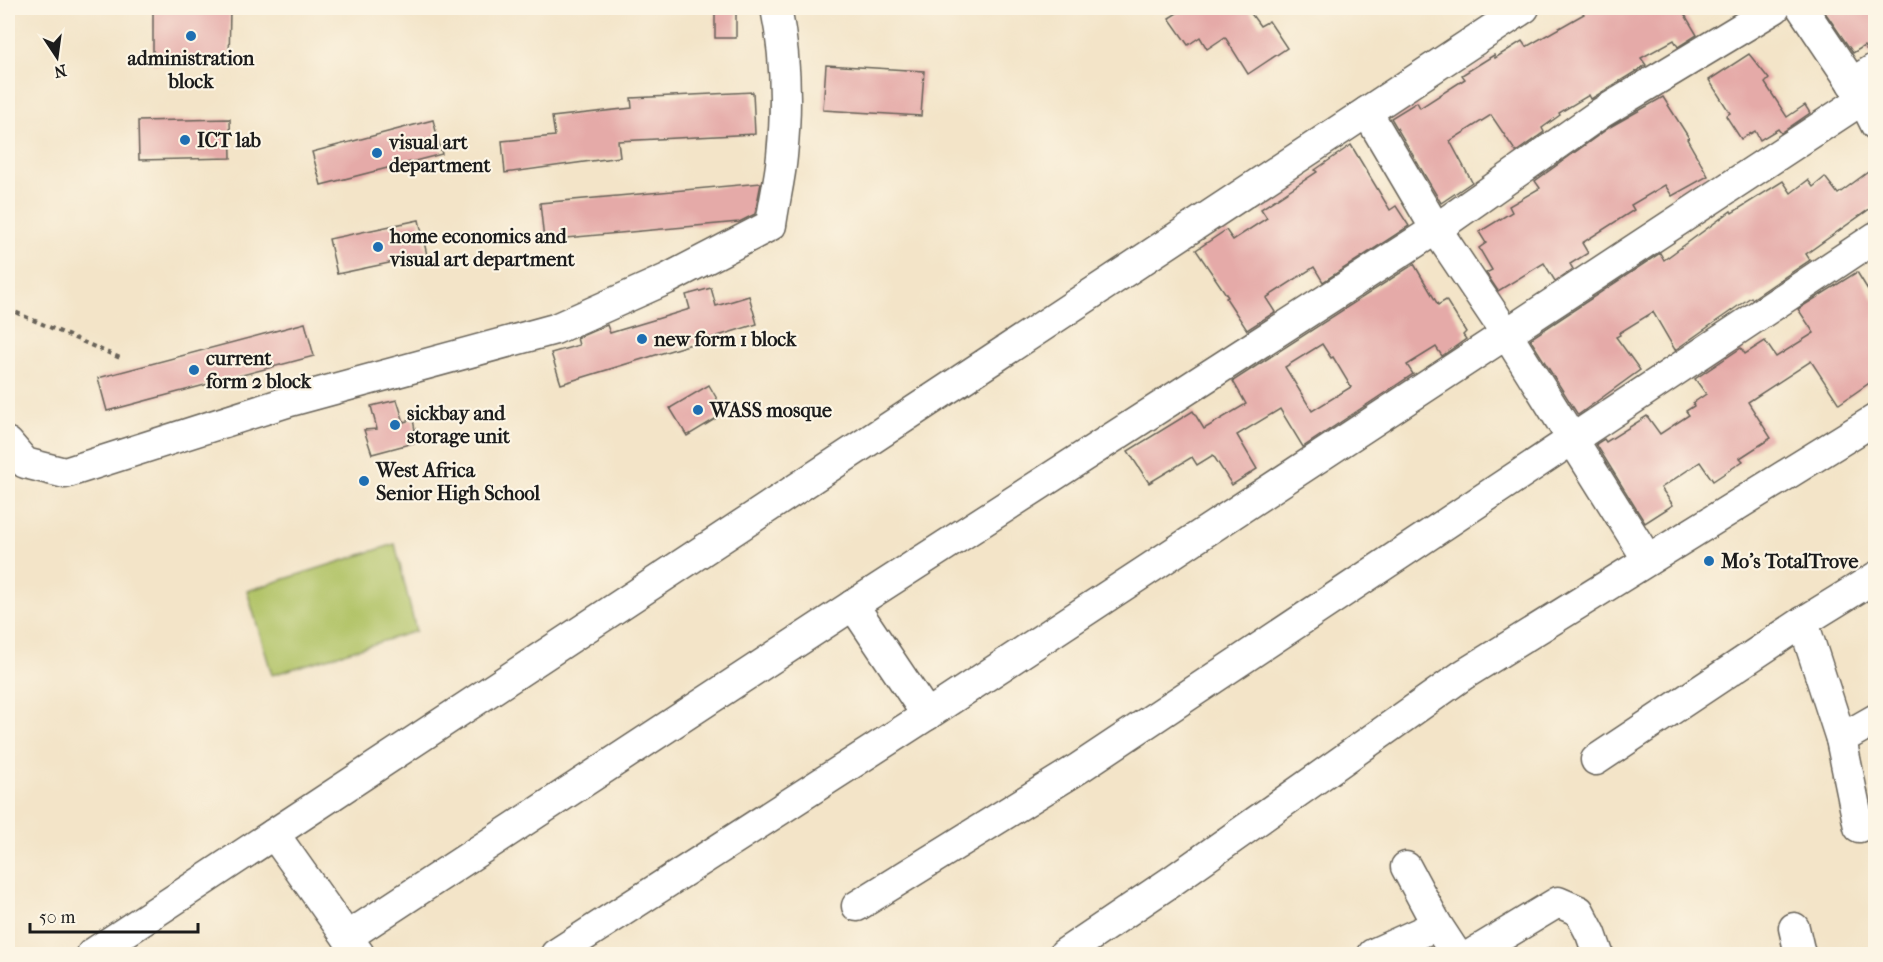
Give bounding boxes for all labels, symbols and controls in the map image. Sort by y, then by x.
north arrow [27,27,87,87]
marker: administration block [184,29,198,43]
place label: administration block [128,47,255,93]
text: N [51,61,68,82]
place label: ICT lab [197,129,262,152]
place label: visual art department [388,131,492,177]
marker: ICT lab [178,133,192,147]
marker: visual art department [370,146,384,160]
place label: home economics and visual art department [389,225,576,271]
marker: home economics and visual art department [371,240,385,254]
place label: new form 1 block [653,328,797,351]
marker: new form 1 block [635,332,649,346]
place label: current form 2 block [205,347,312,393]
marker: current form 2 block [187,363,201,377]
place label: WASS mosque [709,399,832,422]
place label: sickbay and storage unit [407,402,511,448]
marker: WASS mosque [691,403,705,417]
marker: sickbay and storage unit [388,418,402,432]
place label: West Africa Senior High School [375,459,541,505]
marker: West Africa Senior High School [357,474,371,488]
place label: Mo's TotalTrove [1720,550,1858,573]
marker: Mo's TotalTrove [1702,554,1716,568]
scale bar [30,896,198,934]
text: 50 m [39,907,76,928]

